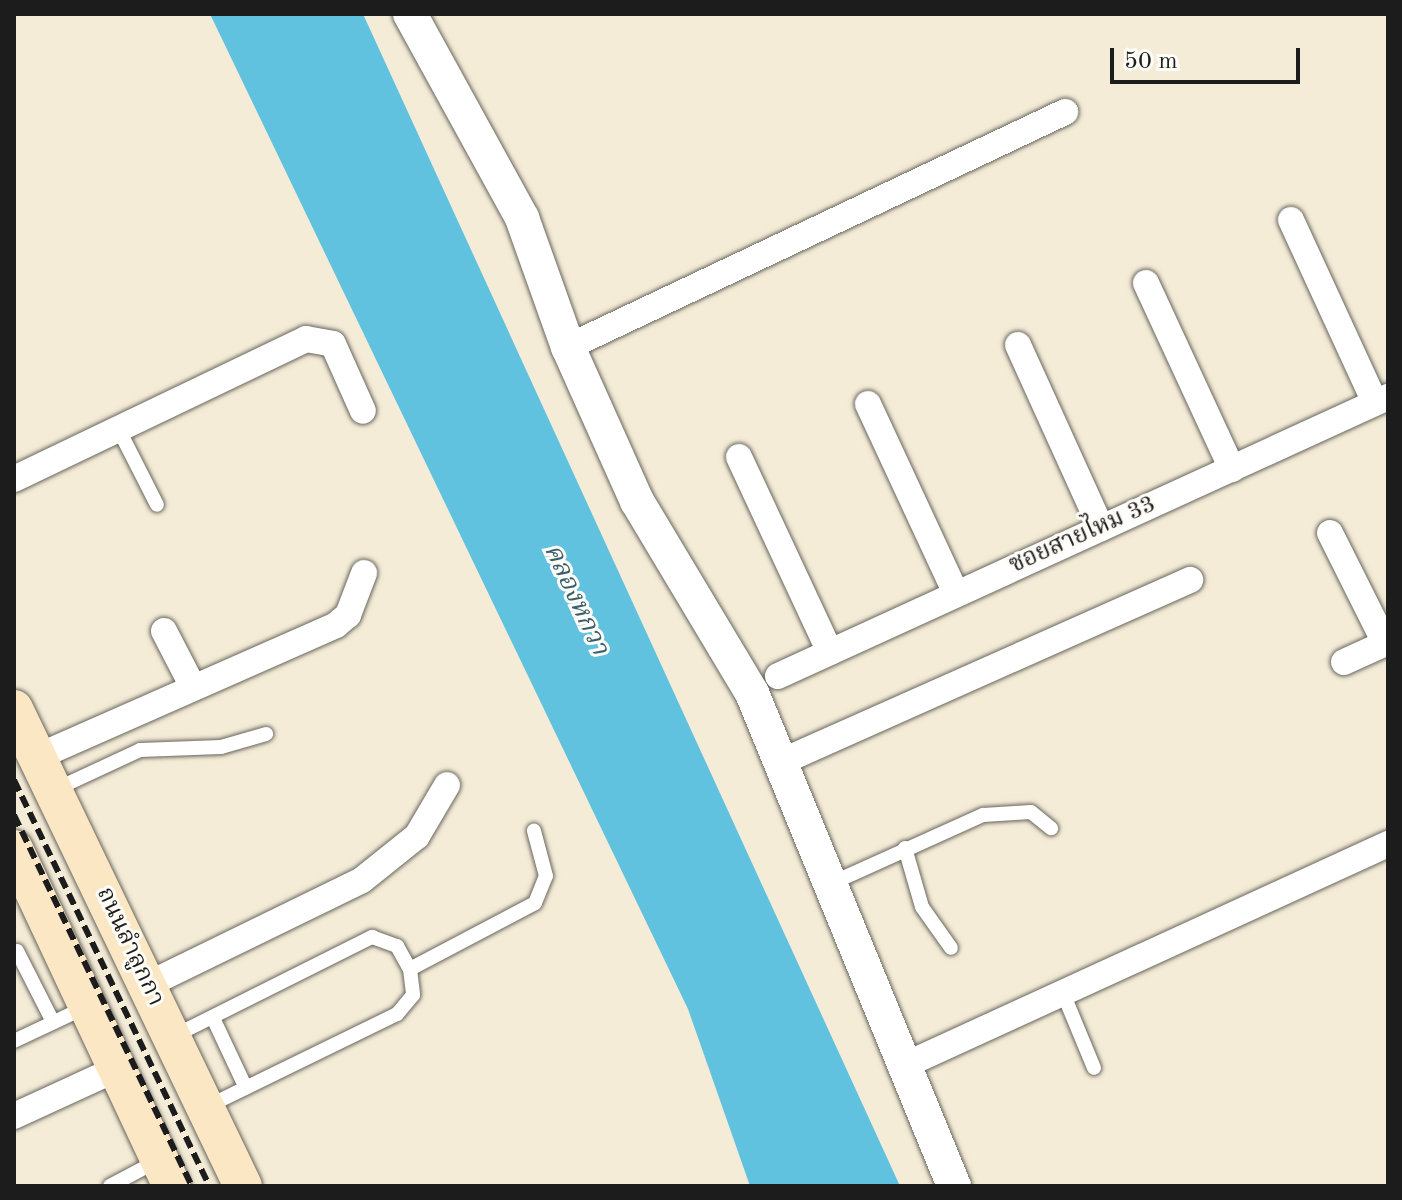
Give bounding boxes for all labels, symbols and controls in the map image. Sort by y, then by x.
scale bar [1114,32,1304,82]
text: 50 m [1124,50,1178,74]
street label: ซอยสายไหม 33 [1005,491,1161,581]
water label: คลองหกวา [536,540,614,660]
street label: ถนนลำลูกกา [89,883,169,1011]

